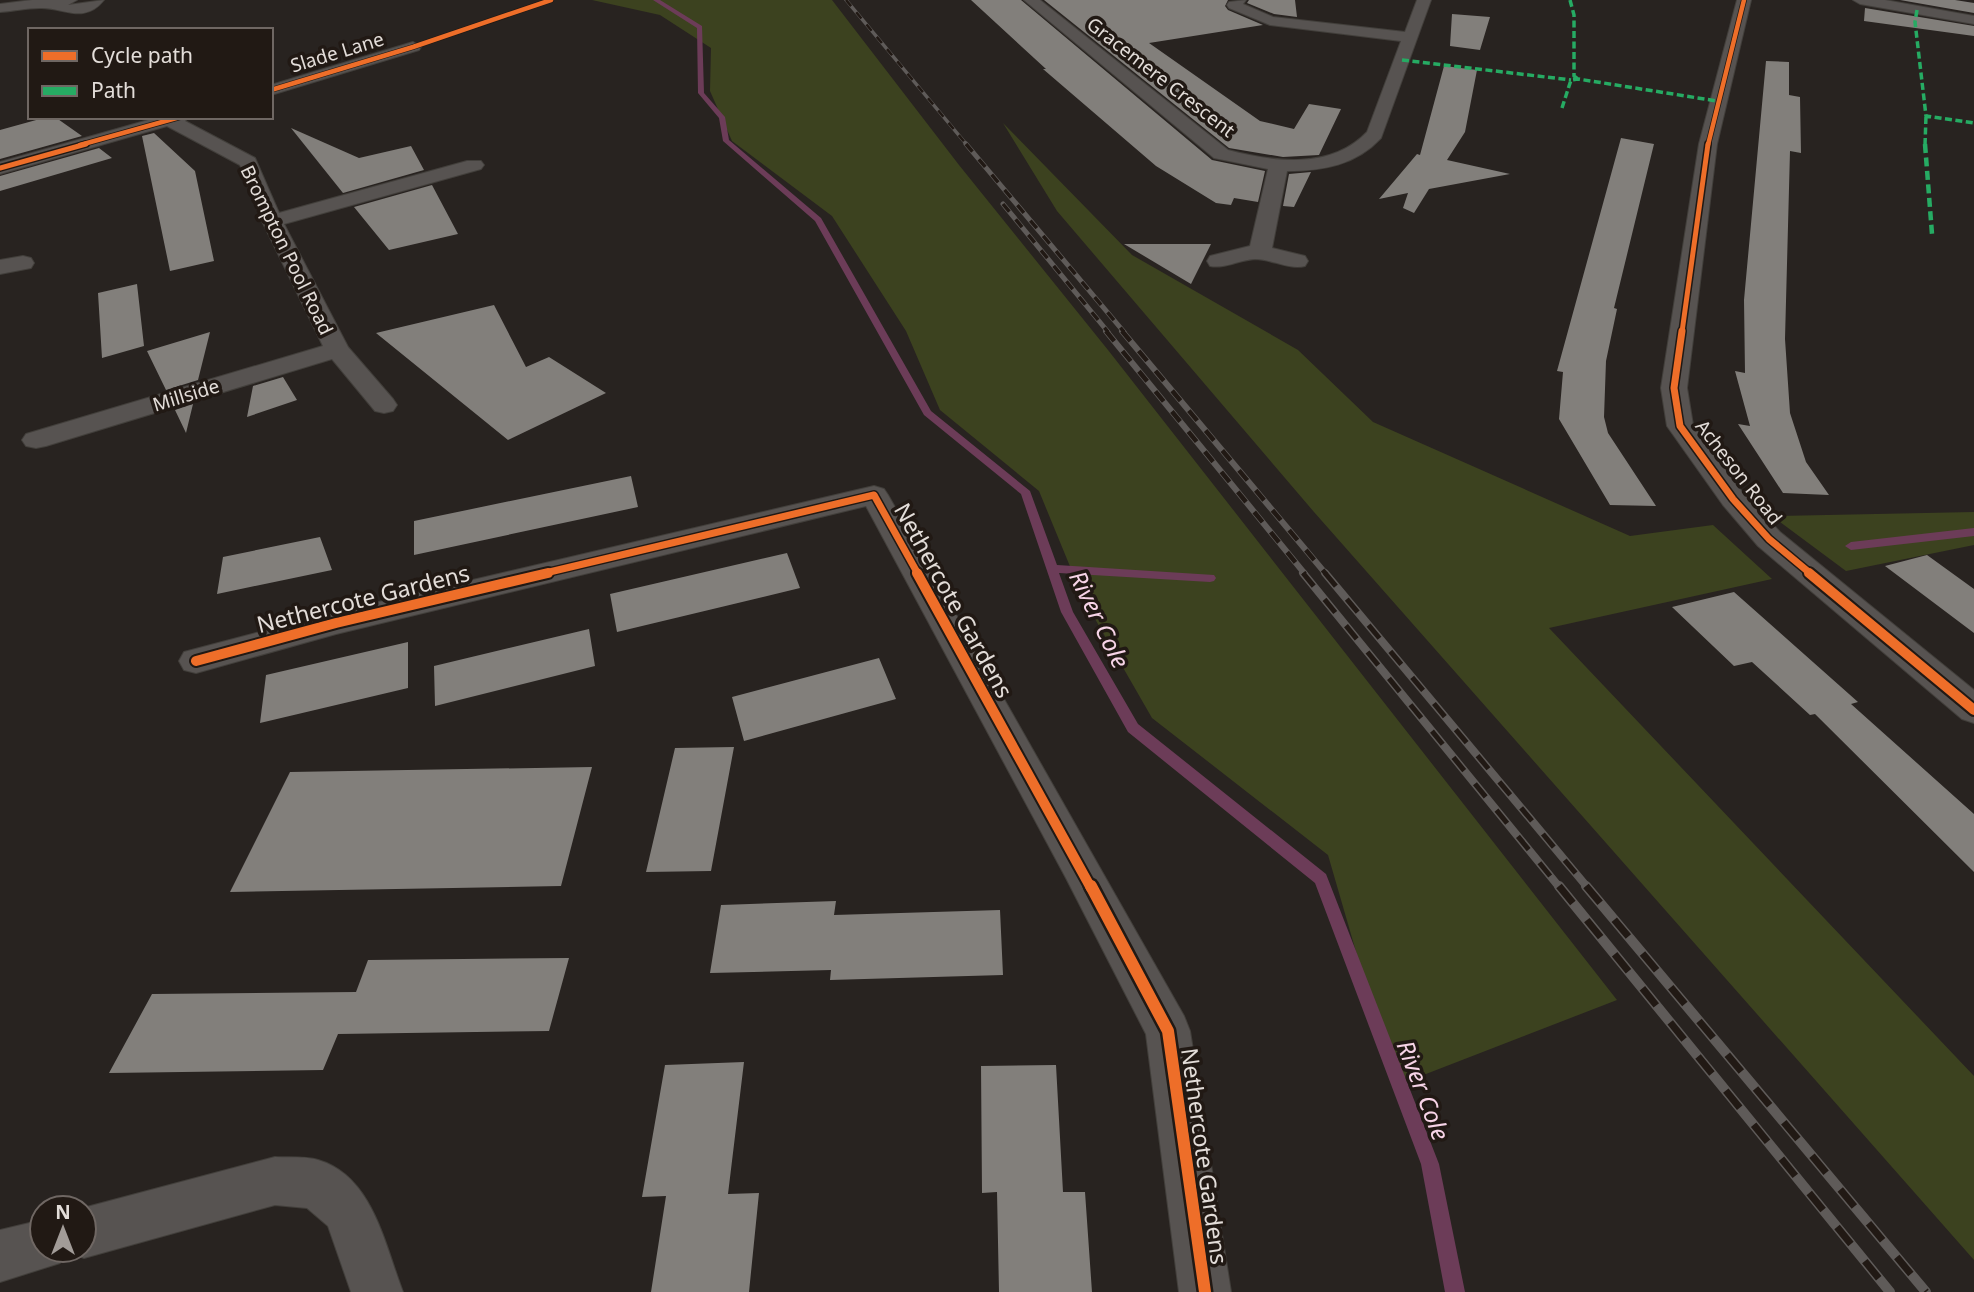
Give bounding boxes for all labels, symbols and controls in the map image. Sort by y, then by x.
street label: Gracemere Crescent [1082,11,1240,143]
street label: Slade Lane [287,25,387,79]
legend [28,28,273,119]
text: Cycle path [91,41,193,69]
text: Path [91,76,136,104]
street label: Brompton Pool Road [235,161,339,339]
street label: Millside [150,373,222,417]
street label: Acheson Road [1690,414,1788,530]
street label: Nethercote Gardens [887,497,1021,703]
street label: Nethercote Gardens [253,556,473,640]
water label: River Cole [1062,565,1138,673]
water label: River Cole [1390,1035,1458,1145]
street label: Nethercote Gardens [1174,1046,1236,1266]
north arrow [28,1194,98,1264]
text: N [55,1199,71,1225]

